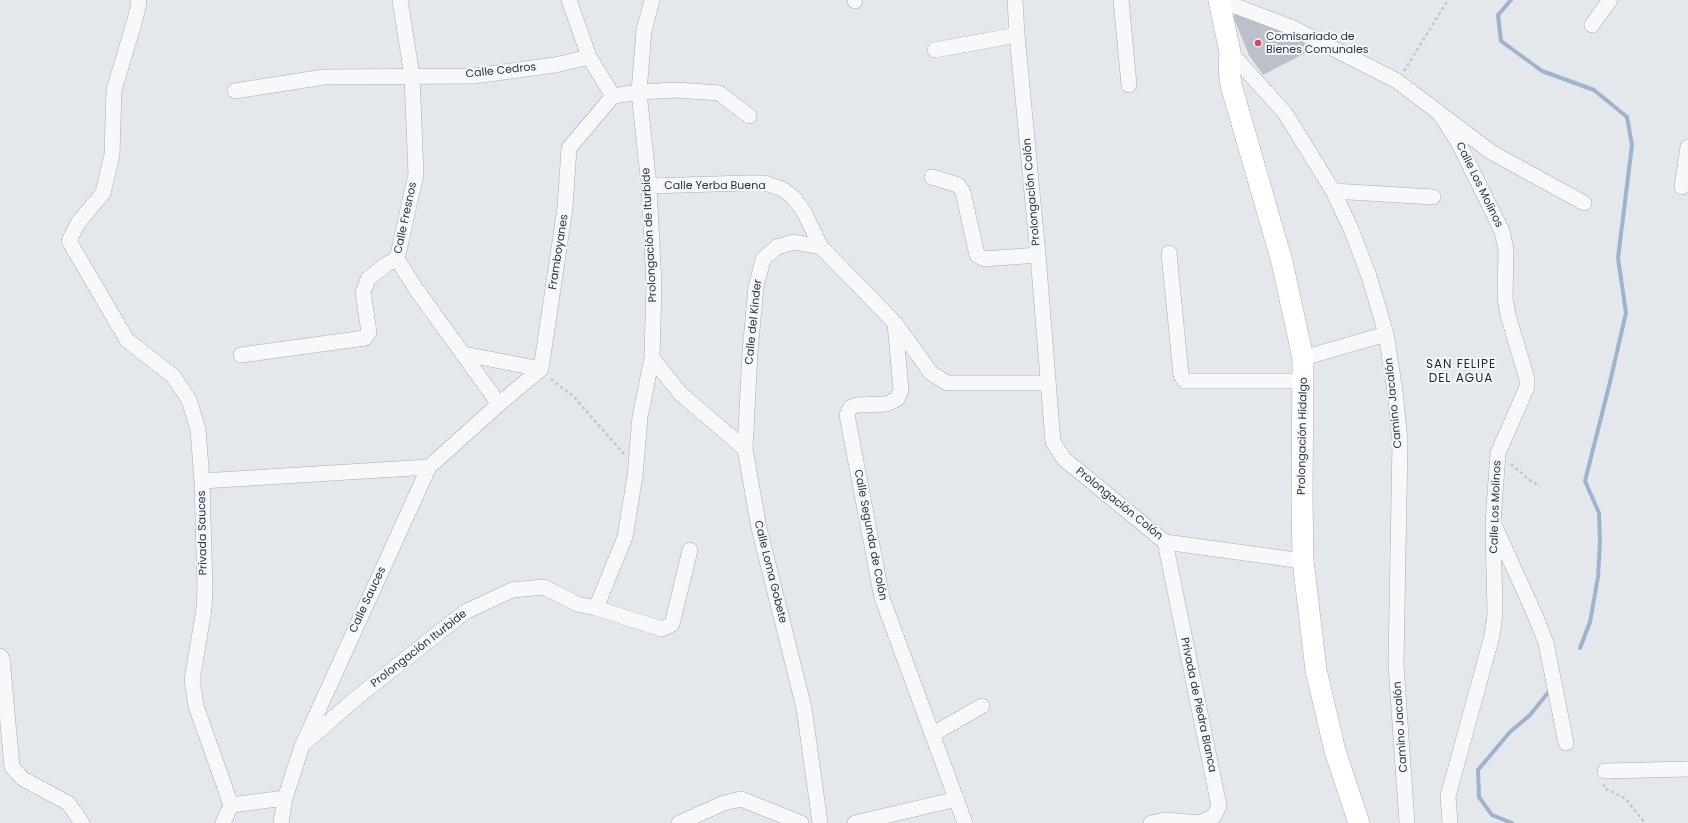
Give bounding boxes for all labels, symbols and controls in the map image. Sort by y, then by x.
place label: Comisariado de Bienes Comunales [1266,30,1368,56]
marker: Comisariado de Bienes Comunales [1253,38,1263,48]
street label: Calle Cedros [465,61,537,81]
street label: Prolongación Colón [1021,138,1043,246]
street label: Calle Los Molinos [1453,140,1505,230]
street label: Prolongación de Iturbide [640,167,660,303]
street label: Calle Yerba Buena [664,179,766,193]
street label: Calle Fresnos [392,181,420,255]
street label: Framboyanes [547,213,571,291]
street label: Calle del Kinder [743,279,765,365]
street label: Camino Jacalón [1383,357,1405,449]
district label: SAN FELIPE DEL AGUA [1426,358,1496,386]
street label: Prolongación Hidalgo [1295,377,1311,495]
street label: Calle Los Molinos [1488,460,1504,554]
street label: Prolongación Colón [1073,465,1165,543]
street label: Calle Segunda de Colón [851,468,889,602]
street label: Privada Sauces [196,491,210,575]
street label: Calle Loma Gobete [751,519,789,625]
street label: Calle Sauces [347,565,389,635]
street label: Prolongación Iturbide [369,608,469,690]
street label: Privada de Piedra Blanca [1177,636,1219,774]
street label: Camino Jacalón [1391,681,1411,773]

